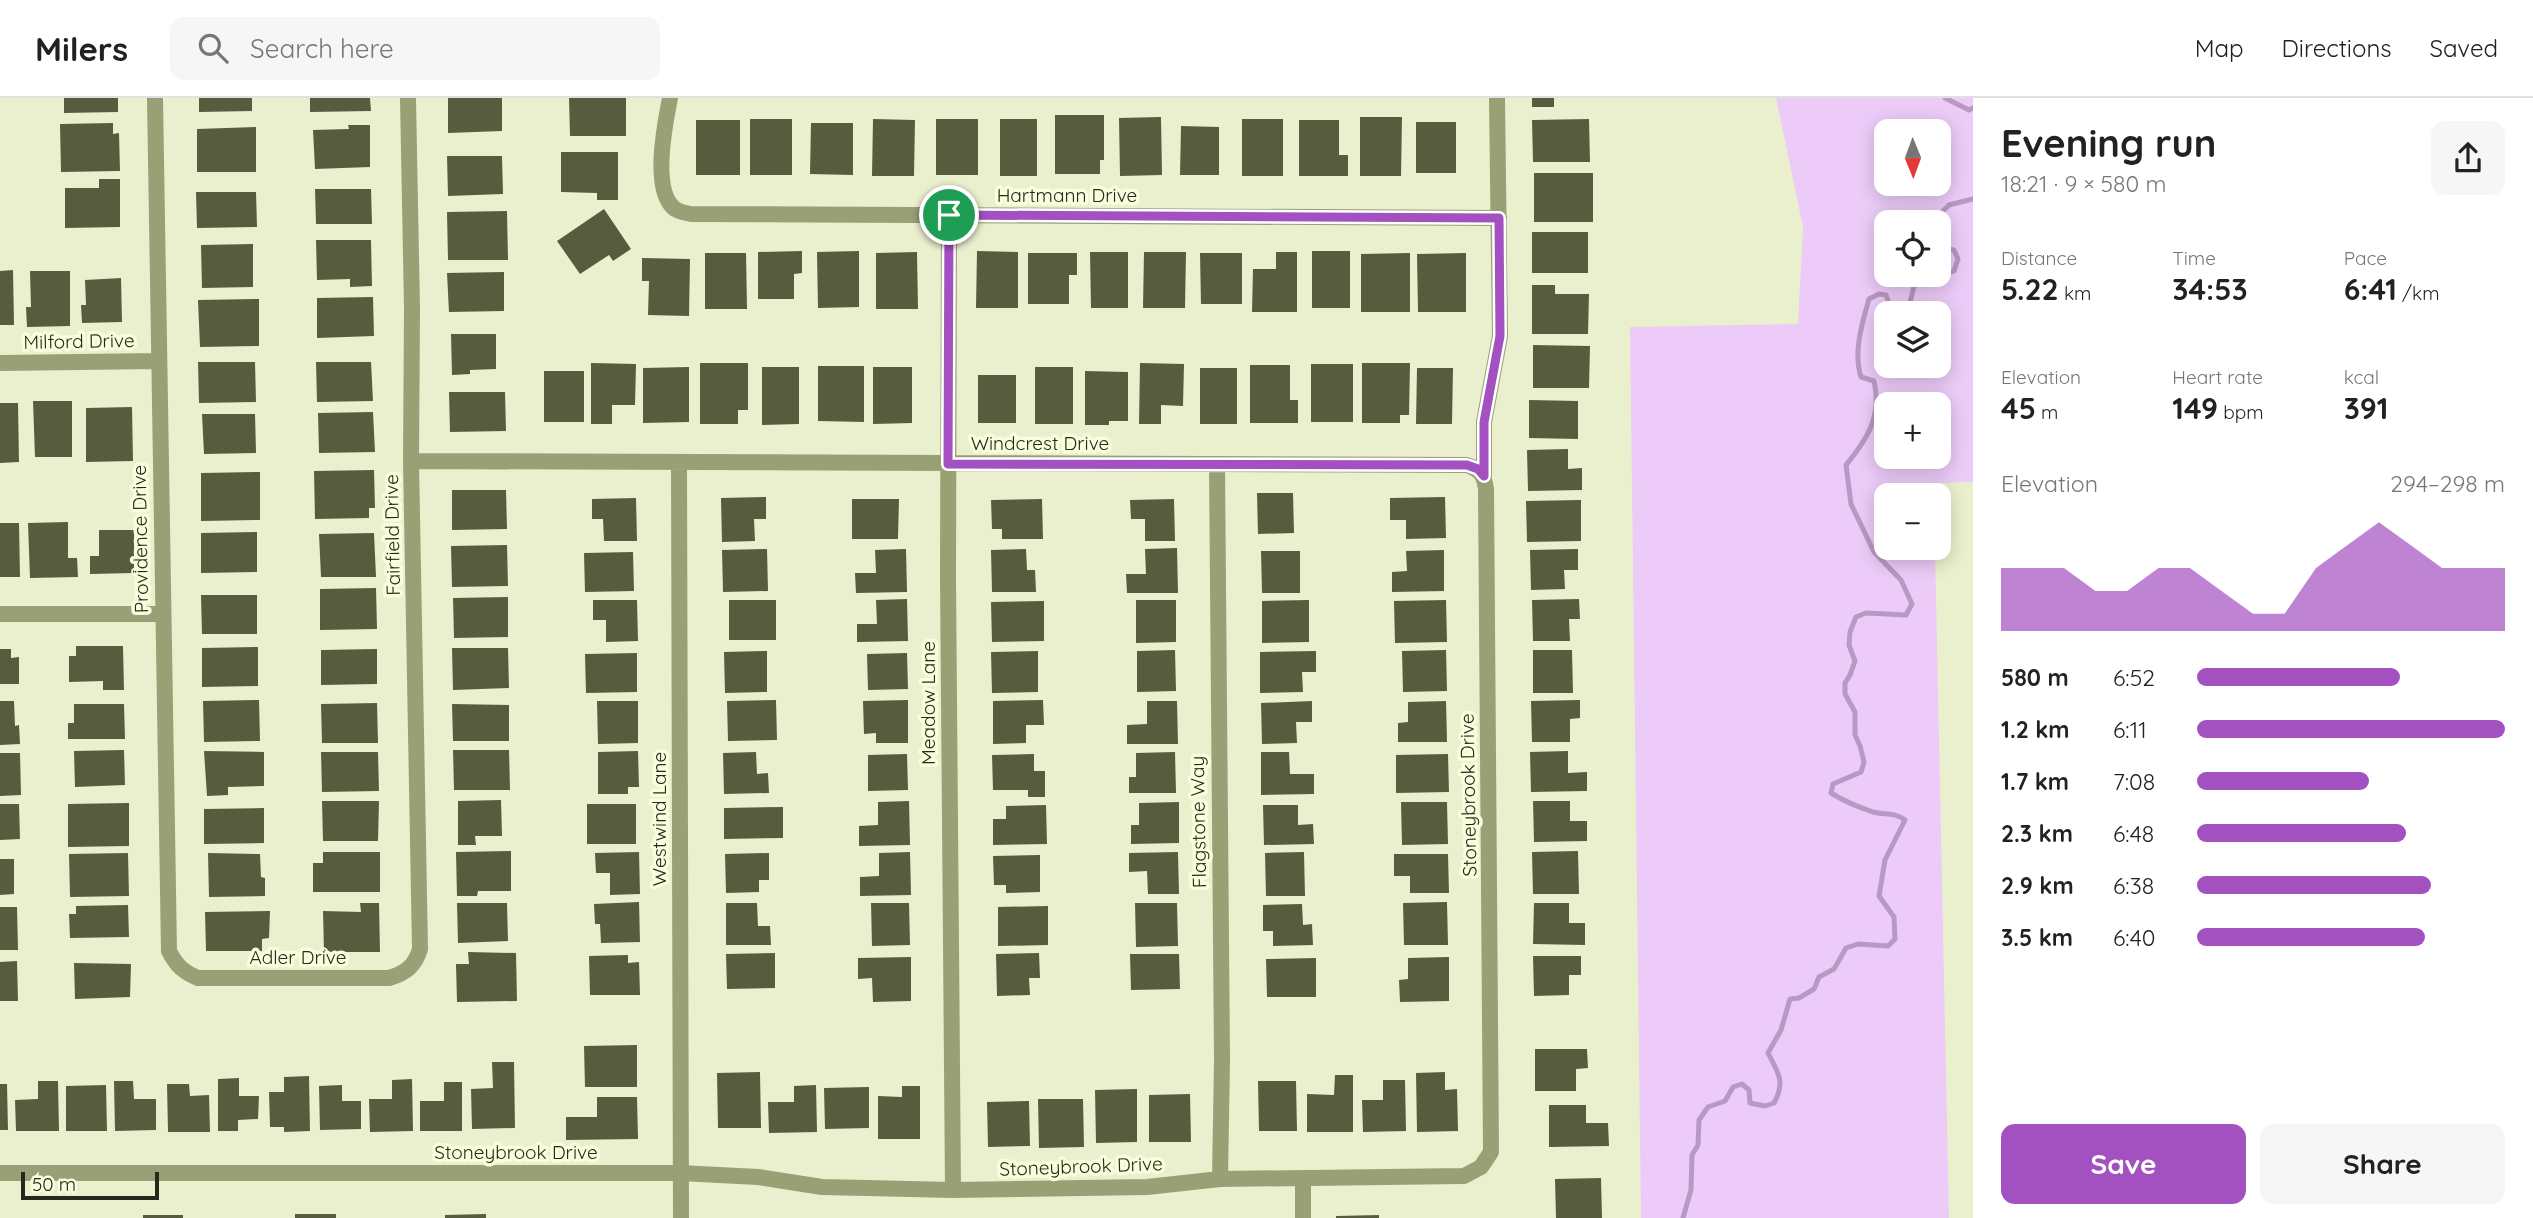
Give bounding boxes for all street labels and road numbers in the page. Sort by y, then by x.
street label: Hartmann Drive [997,183,1137,207]
street label: Milford Drive [23,328,135,354]
street label: Windcrest Drive [971,431,1109,455]
street label: Providence Drive [127,465,153,613]
street label: Fairfield Drive [379,474,405,596]
street label: Meadow Lane [916,641,940,765]
street label: Stoneybrook Drive [1455,713,1481,877]
street label: Westwind Lane [647,752,671,886]
street label: Flagstone Way [1185,756,1211,888]
street label: Adler Drive [250,945,346,969]
street label: Stoneybrook Drive [434,1140,598,1164]
street label: Stoneybrook Drive [999,1151,1163,1181]

